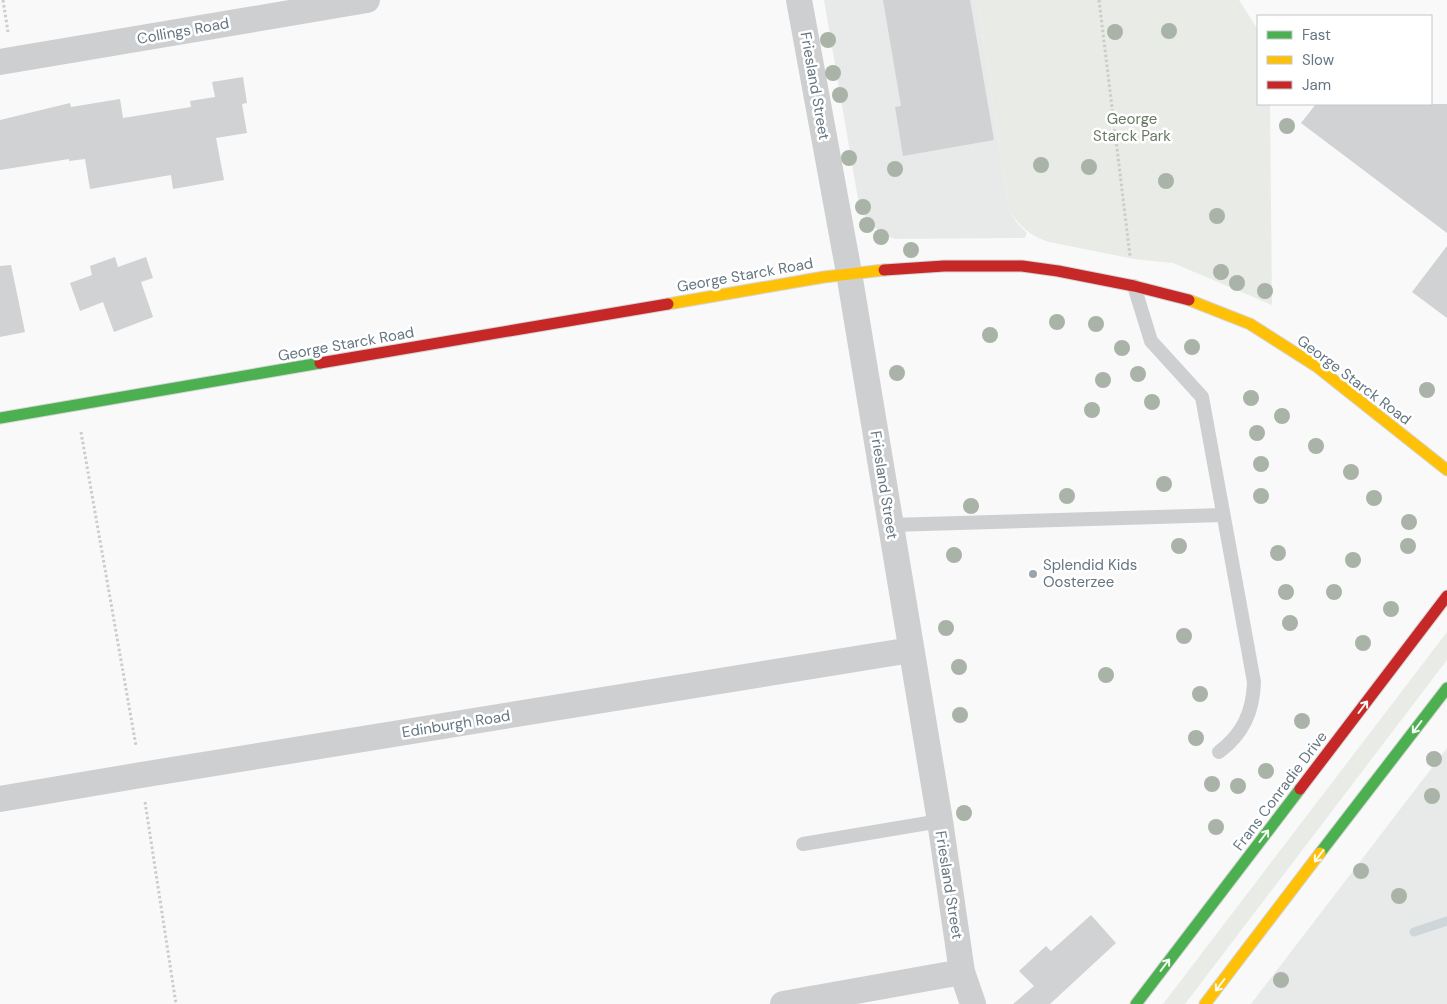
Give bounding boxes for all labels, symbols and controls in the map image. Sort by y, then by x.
street label: Collings Road [135,13,231,49]
legend [1257,15,1432,105]
text: Fast [1302,25,1331,45]
street label: Friesland Street [796,30,834,142]
text: Slow [1302,50,1335,70]
text: Jam [1302,75,1331,95]
park label: George Starck Park [1093,109,1171,146]
street label: George Starck Road [675,253,815,297]
street label: George Starck Road [276,322,416,366]
street label: George Starck Road [1293,331,1415,429]
street label: Friesland Street [866,429,902,541]
place label: Splendid Kids Oosterzee [1043,555,1137,592]
marker: Splendid Kids Oosterzee [1027,568,1039,580]
one-way arrow [1357,701,1368,714]
street label: Edinburgh Road [400,706,512,742]
one-way arrow [1412,720,1423,733]
street label: Frans Conradie Drive [1228,727,1332,855]
street label: Friesland Street [931,829,967,941]
one-way arrow [1259,829,1269,843]
one-way arrow [1313,849,1324,862]
one-way arrow [1160,959,1171,972]
one-way arrow [1214,978,1225,991]

